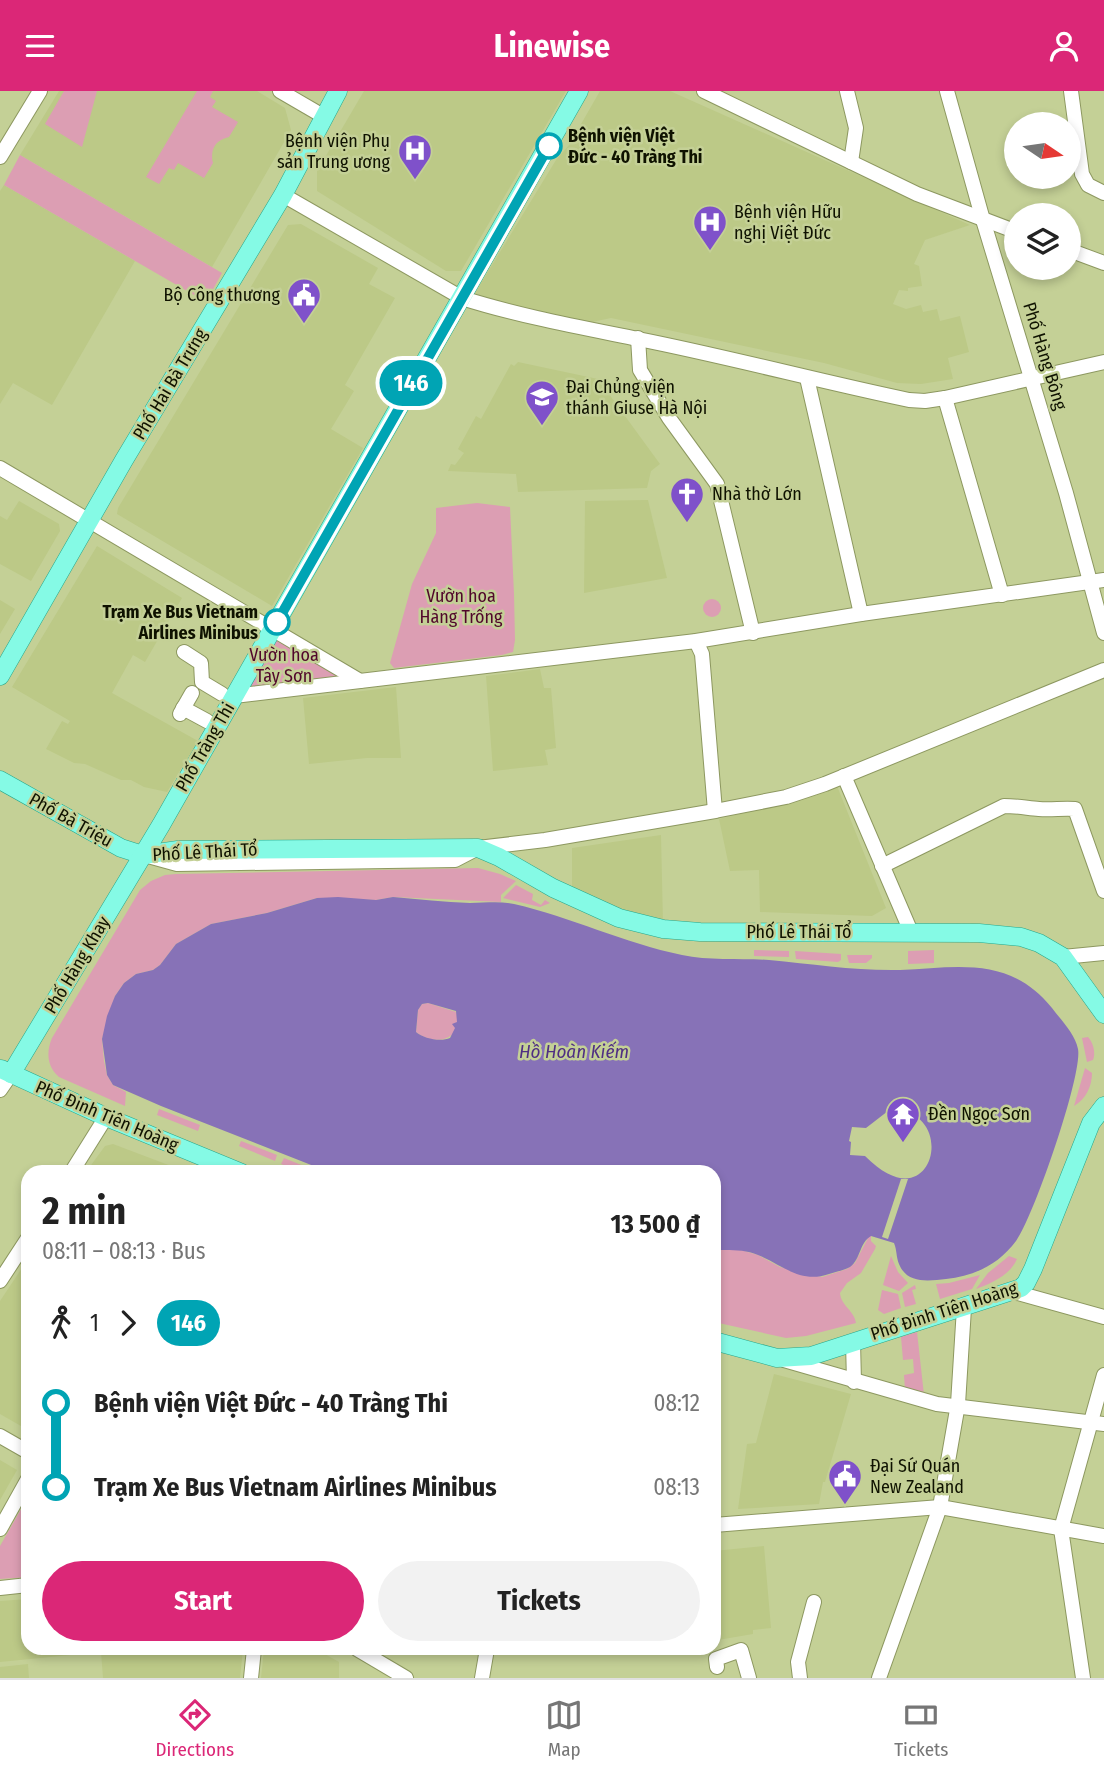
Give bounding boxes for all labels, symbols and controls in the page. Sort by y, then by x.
icon: menu [21,27,59,65]
text: Linewise [494,27,610,65]
icon: person [1045,27,1083,65]
north arrow [1004,112,1082,189]
map controls [1004,112,1081,280]
place label: Bệnh viện Việt Đức - 40 Tràng Thi [568,125,702,168]
place label: Bệnh viện Phụ sản Trung ương [277,130,391,173]
hospital icon: Bệnh viện Phụ sản Trung ương [396,132,434,181]
marker: Bệnh viện Việt Đức - 40 Tràng Thi [536,133,562,159]
place label: Bệnh viện Hữu nghị Việt Đức [734,201,841,244]
hospital icon: Bệnh viện Hữu nghị Việt Đức [691,203,729,252]
button: layers [1004,203,1081,280]
public building icon: Bộ Công thương [285,276,323,325]
place label: Bộ Công thương [163,284,281,306]
street label: Phố Hàng Bông [1018,300,1072,413]
street label: Phố Hai Bà Trưng [128,324,212,443]
line badge: 146 [371,360,451,406]
text: 146 [393,369,429,397]
place label: Đại Chủng viện thánh Giuse Hà Nội [566,376,707,419]
school or university icon: Đại Chủng viện thánh Giuse Hà Nội [523,378,561,427]
church icon: Nhà thờ Lớn [668,475,706,524]
place label: Nhà thờ Lớn [712,483,802,505]
park label: Vườn hoa Hàng Trống [420,585,503,628]
place label: Trạm Xe Bus Vietnam Airlines Minibus [102,601,258,644]
marker: Trạm Xe Bus Vietnam Airlines Minibus [264,609,290,635]
park label: Vườn hoa Tây Sơn [249,644,319,687]
street label: Phố Tràng Thi [171,699,239,795]
street label: Phố Bà Triệu [25,788,117,852]
street label: Phố Lê Thái Tổ [152,837,258,866]
street label: Phố Hàng Khay [39,912,115,1018]
street label: Phố Lê Thái Tổ [746,920,852,943]
water label: Hồ Hoàn Kiếm [519,1040,629,1063]
street label: Phố Đinh Tiên Hoàng [32,1076,182,1156]
temple icon: Đền Ngọc Sơn [884,1095,922,1144]
place label: Đền Ngọc Sơn [928,1103,1030,1125]
text: 2 min [42,1188,126,1234]
text: 13 500 ₫ [610,1209,700,1240]
text: 08:11 – 08:13 · Bus [42,1237,206,1265]
street label: Phố Đinh Tiên Hoàng [868,1277,1021,1345]
icon: walk [42,1304,80,1342]
icon: forward [109,1304,147,1342]
text: 1 [90,1309,99,1337]
text: 146 [171,1309,206,1337]
text: Bệnh viện Việt Đức - 40 Tràng Thi [94,1388,448,1419]
text: 08:12 [653,1389,700,1417]
place label: Đại Sứ Quán New Zealand [870,1455,964,1498]
public building icon: Đại Sứ Quán New Zealand [826,1457,864,1506]
text: Trạm Xe Bus Vietnam Airlines Minibus [94,1472,497,1503]
text: 08:13 [653,1473,700,1501]
button: Start [42,1561,364,1641]
button: Tickets [378,1561,700,1641]
tab: Directions [156,1696,234,1761]
tab: Map [545,1696,583,1761]
tab: Tickets [894,1696,948,1761]

